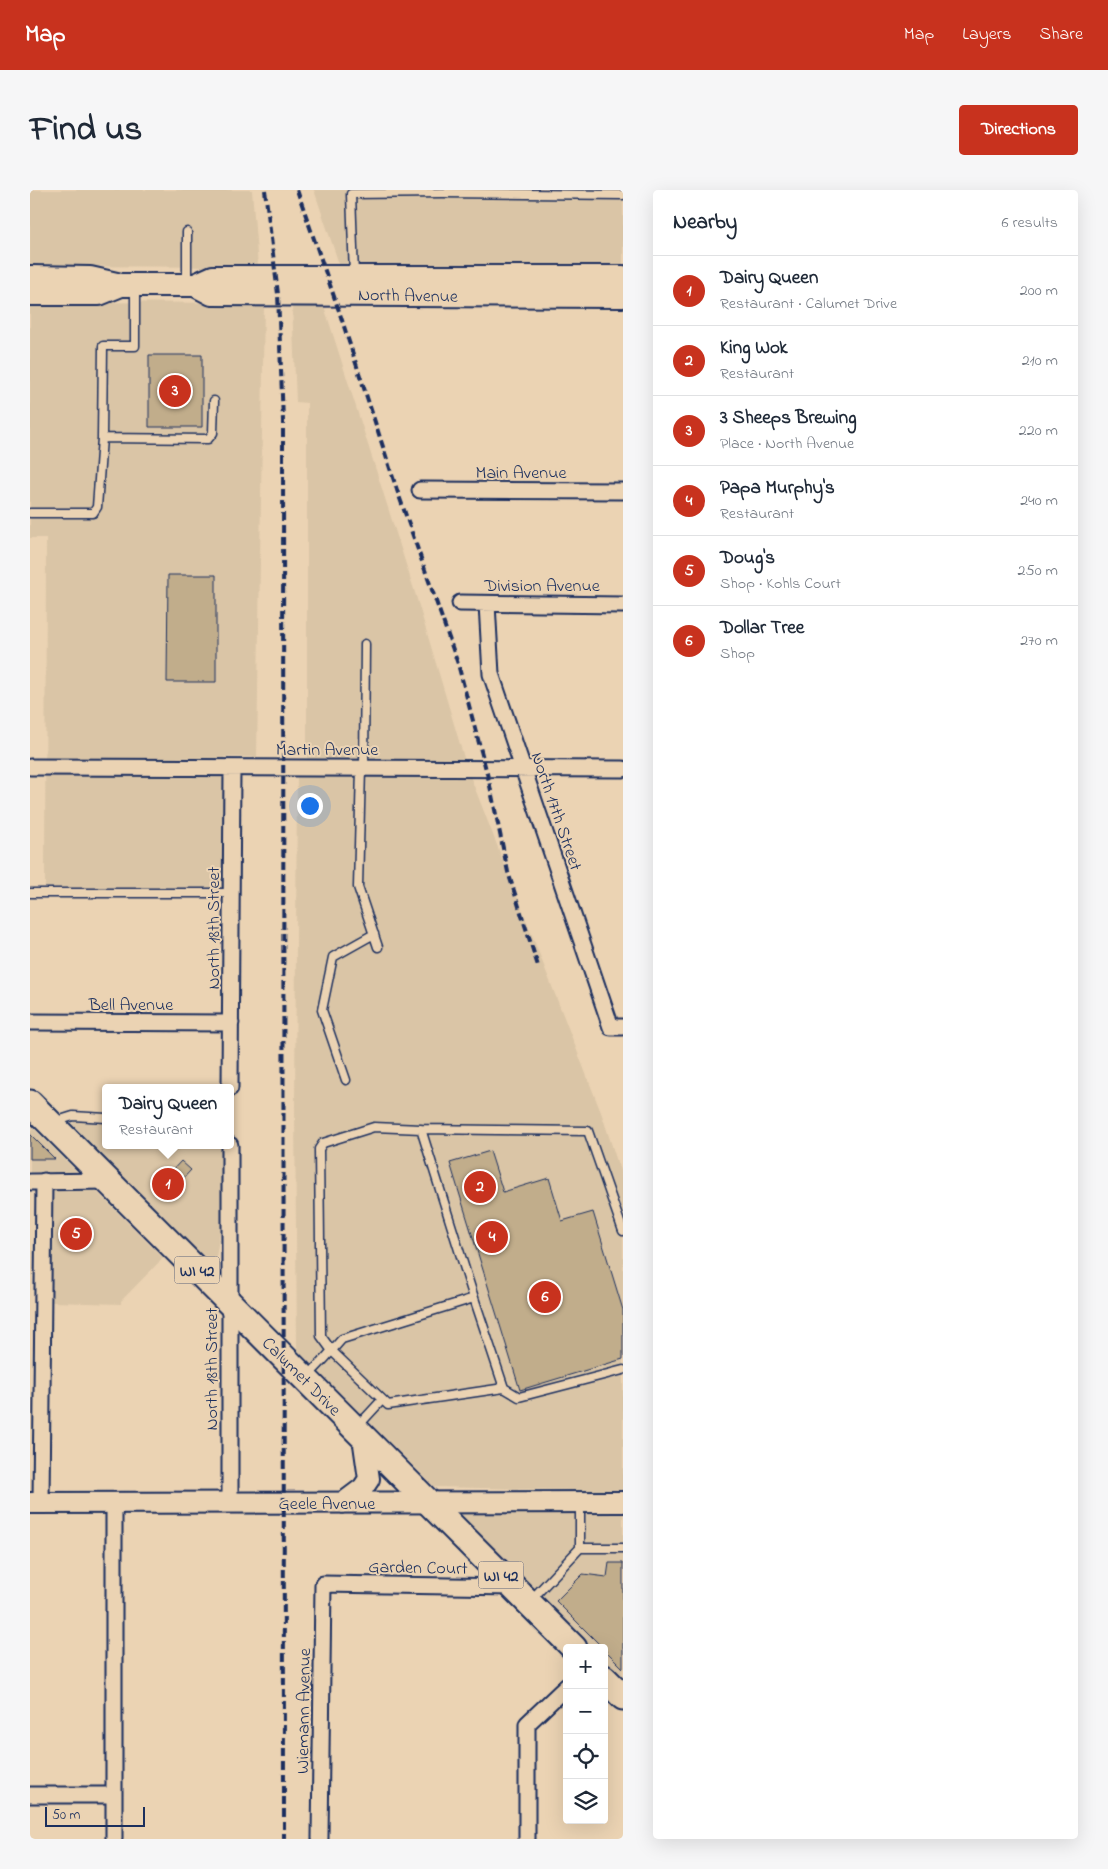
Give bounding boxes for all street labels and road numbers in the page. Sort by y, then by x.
street label: North Avenue [358,283,459,311]
street label: Main Avenue [475,461,567,487]
street label: Division Avenue [483,574,601,600]
street label: Martin Avenue [276,738,379,764]
street label: North 17th Street [523,749,588,874]
street label: North 18th Street [202,866,228,990]
street label: Bell Avenue [88,993,174,1019]
road number: WI 42 [174,1256,220,1284]
street label: North 18th Street [200,1307,226,1431]
street label: Calumet Drive [255,1332,347,1424]
street label: Geele Avenue [279,1492,376,1518]
street label: Garden Court [368,1555,468,1583]
road number: WI 42 [478,1562,524,1588]
street label: Wiemann Avenue [291,1647,319,1774]

